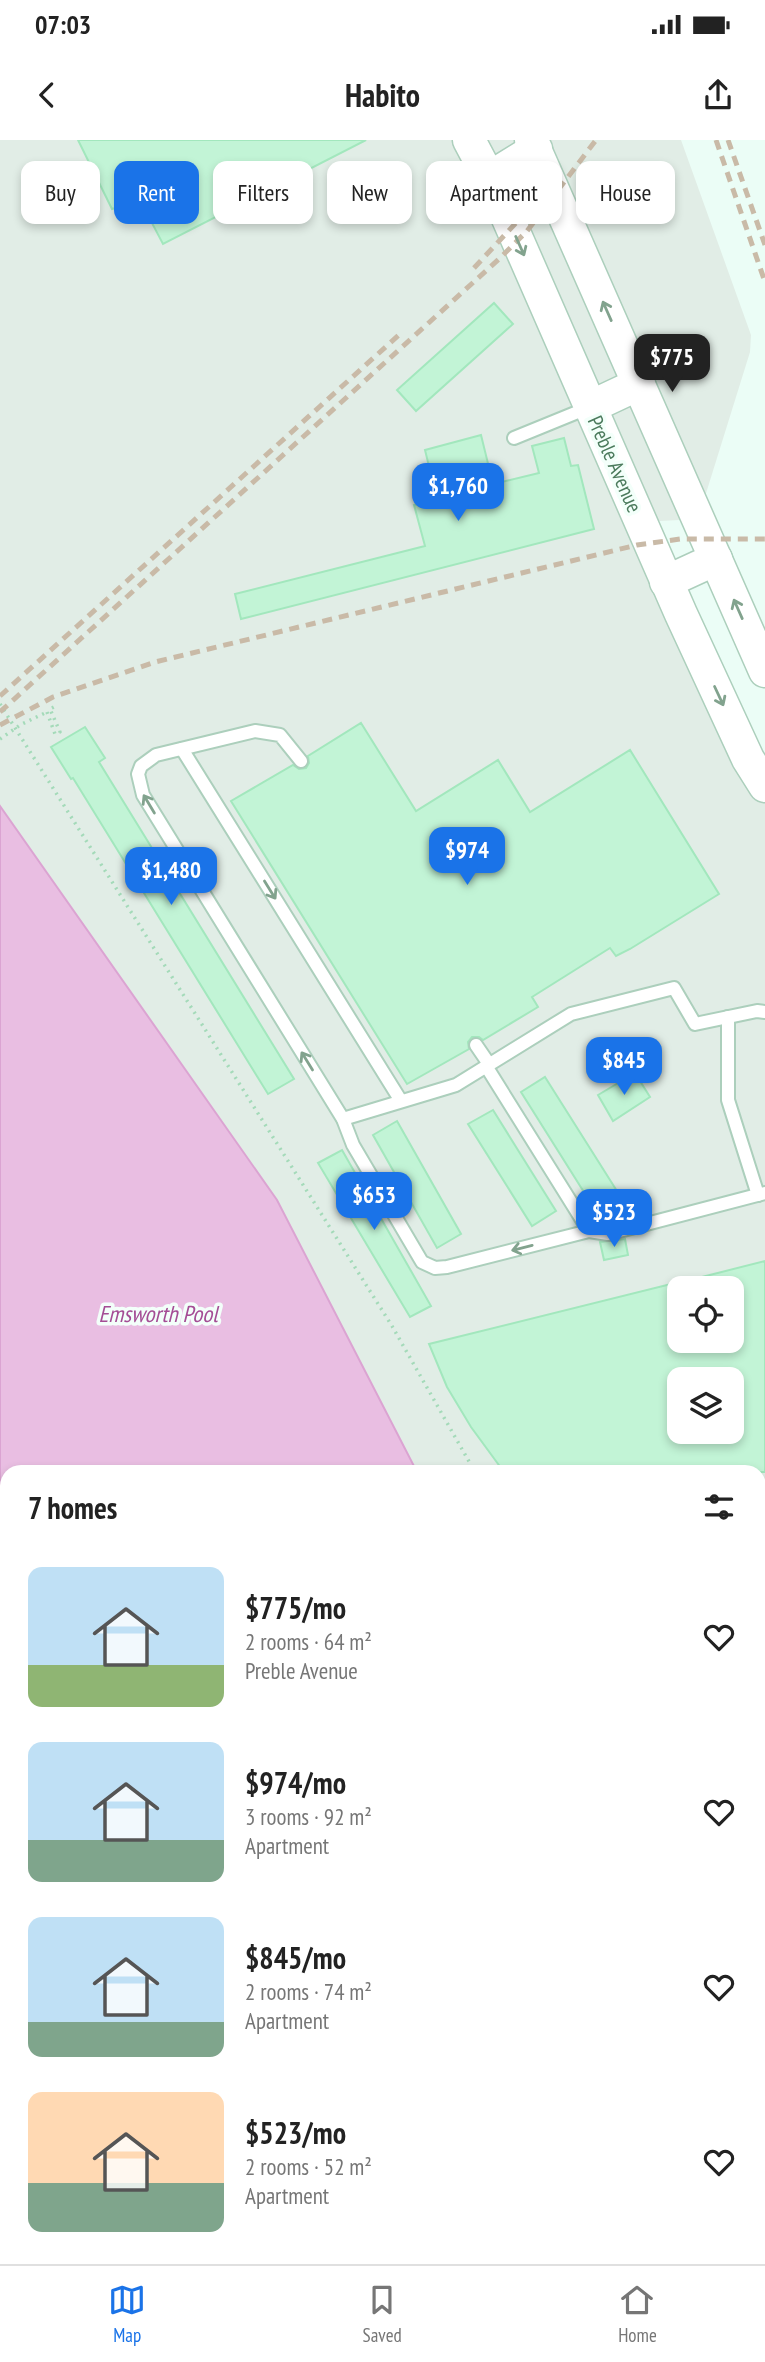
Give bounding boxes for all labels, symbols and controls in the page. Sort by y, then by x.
text: 07:03 [35,8,91,41]
text: Habito [345,74,420,116]
icon: back [28,76,66,114]
icon: share [699,76,737,114]
chip: Buy [21,161,100,224]
chip: Rent [114,161,199,224]
chip: Filters [213,161,313,224]
chip: New [327,161,412,224]
chip: Apartment [426,161,562,224]
chip: House [576,161,675,224]
one-way arrow [514,235,527,256]
one-way arrow [599,300,612,322]
pin: $775 [631,334,713,394]
text: $775 [650,342,694,371]
street label: Preble Avenue [582,411,648,517]
pin: $1,760 [401,464,515,523]
text: $1,760 [428,471,488,500]
one-way arrow [731,598,744,620]
one-way arrow [712,685,726,706]
one-way arrow [142,795,156,815]
pin: $974 [426,828,508,887]
text: $974 [445,835,489,864]
pin: $1,480 [114,848,228,907]
text: $1,480 [141,855,201,884]
one-way arrow [263,880,277,900]
pin: $845 [583,1038,665,1097]
text: $845 [602,1045,646,1074]
one-way arrow [300,1051,314,1071]
pin: $653 [333,1172,415,1232]
text: $653 [352,1180,396,1209]
pin: $523 [573,1190,655,1249]
text: $523 [592,1197,636,1226]
one-way arrow [512,1242,534,1255]
map controls [667,1276,744,1444]
button: locate [667,1276,744,1353]
water label: Emsworth Pool [98,1299,220,1328]
button: layers [667,1367,744,1444]
text: 7 homes [28,1488,117,1527]
icon: filters [700,1488,738,1526]
text: $775/mo [245,1588,346,1627]
icon: home [84,1595,168,1679]
icon: heart [700,1618,738,1656]
text: 2 rooms · 64 m² [245,1627,372,1656]
text: Preble Avenue [245,1656,358,1685]
text: $974/mo [245,1763,346,1802]
icon: home [84,1770,168,1854]
icon: heart [700,1793,738,1831]
text: 3 rooms · 92 m² [245,1802,372,1831]
text: Apartment [245,1831,329,1860]
text: $845/mo [245,1938,346,1977]
icon: home [84,1945,168,2029]
icon: heart [700,1968,738,2006]
text: 2 rooms · 74 m² [245,1977,372,2006]
text: Apartment [245,2006,329,2035]
text: $523/mo [245,2113,346,2152]
icon: home [84,2120,168,2204]
icon: heart [700,2143,738,2181]
text: 2 rooms · 52 m² [245,2152,372,2181]
text: Apartment [245,2181,329,2210]
tab: Map [108,2281,146,2347]
tab: Saved [363,2281,402,2347]
tab: Home [618,2281,657,2347]

